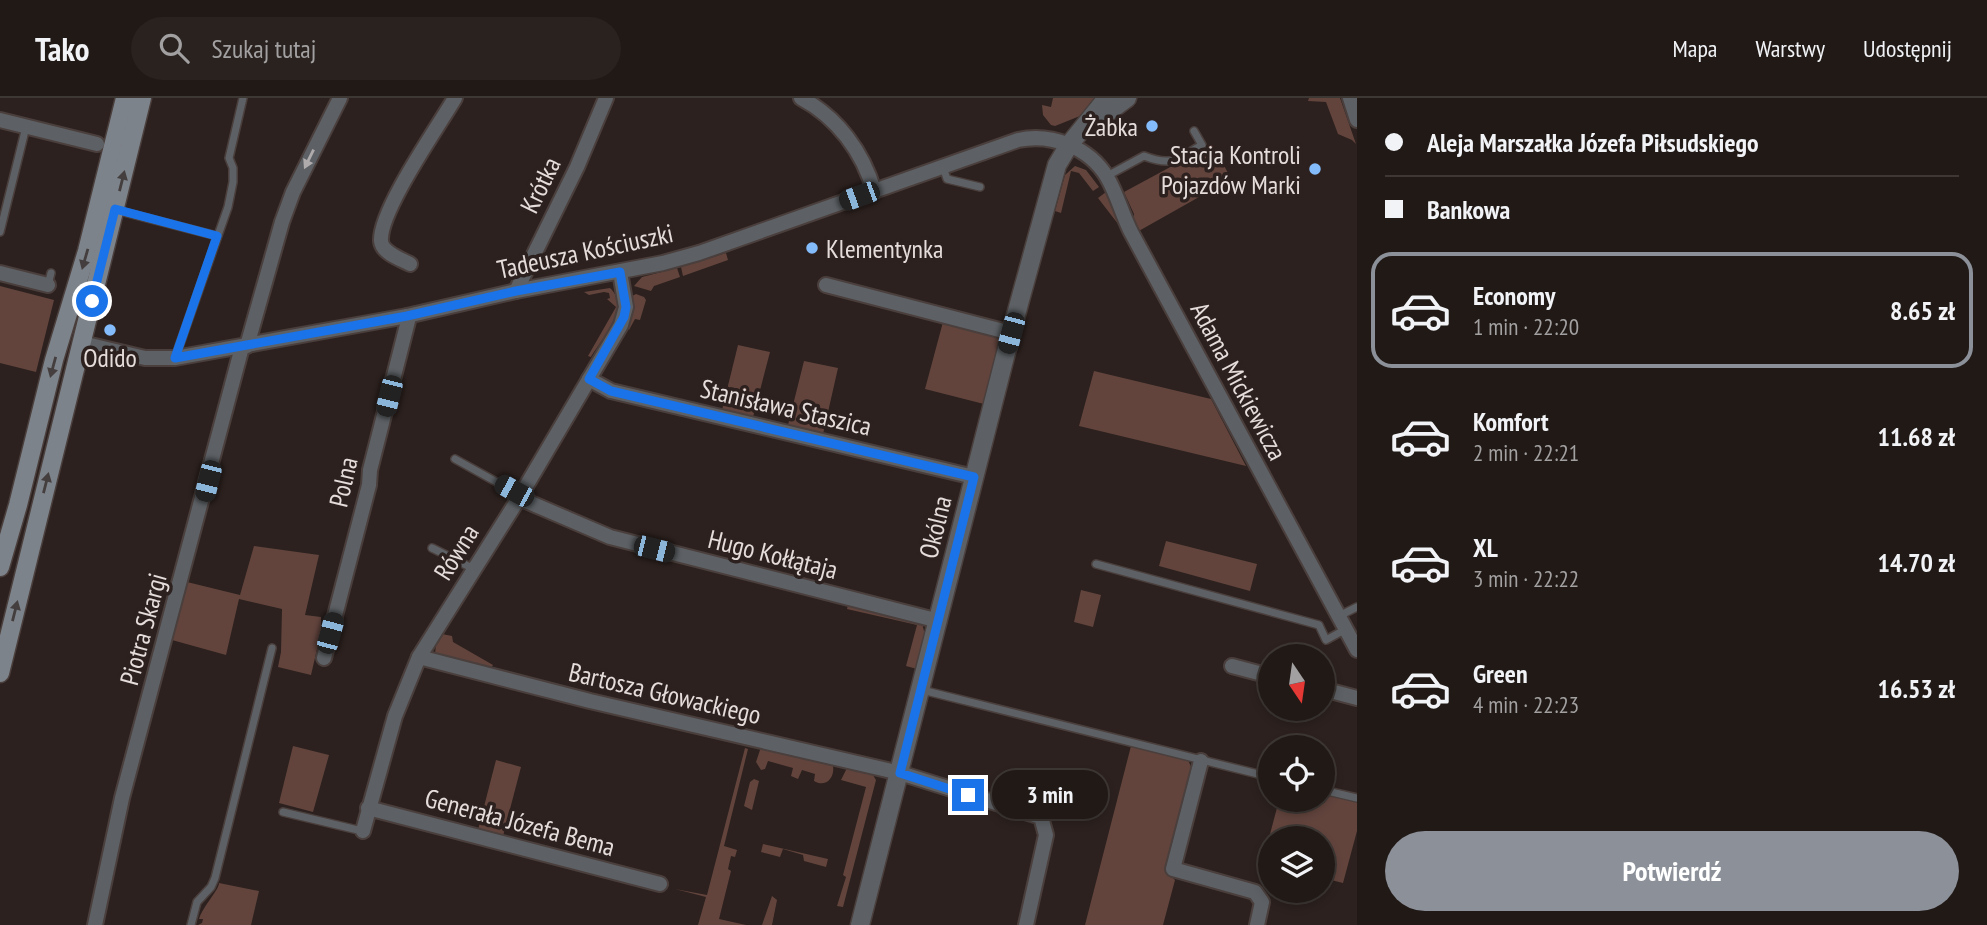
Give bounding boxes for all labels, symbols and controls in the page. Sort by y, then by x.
search box [131,17,621,80]
text: Tako [35,27,89,70]
icon: search [155,29,193,67]
text: Szukaj tutaj [211,32,316,65]
text: Mapa [1673,33,1717,64]
text: Warstwy [1755,33,1825,64]
text: Udostępnij [1863,33,1952,64]
place label: Żabka [1085,110,1138,143]
marker: Żabka [1144,118,1160,134]
text: Aleja Marszałka Józefa Piłsudskiego [1427,126,1759,159]
place label: Stacja Kontroli Pojazdów Marki [1161,138,1301,201]
one-way arrow [303,149,315,169]
street label: Krótka [512,152,568,218]
marker: Stacja Kontroli Pojazdów Marki [1307,161,1323,177]
one-way arrow [117,170,128,192]
car [836,179,883,213]
text: Bankowa [1427,193,1510,226]
street label: Tadeusza Kościuszki [494,216,676,286]
place label: Klementynka [826,232,943,265]
marker: Klementynka [804,240,820,256]
one-way arrow [79,249,89,270]
icon: car [1389,279,1452,342]
text: Economy [1473,279,1555,312]
route start [76,285,108,317]
text: 8.65 zł [1890,294,1955,327]
street label: Adama Mickiewicza [1184,296,1294,466]
car [996,310,1027,356]
text: 1 min · 22:20 [1473,312,1579,341]
marker: Odido [102,322,118,338]
place label: Odido [83,341,137,374]
one-way arrow [47,356,58,378]
street label: Stanisława Staszica [697,371,875,443]
car [374,373,405,419]
icon: car [1389,405,1452,468]
text: Komfort [1473,405,1549,438]
text: 11.68 zł [1878,420,1955,453]
text: 2 min · 22:21 [1473,438,1579,467]
street label: Polna [321,454,365,510]
car [193,458,224,504]
one-way arrow [41,472,52,494]
car [491,472,538,510]
street label: Okólna [911,492,959,562]
street label: Równa [426,518,486,586]
street label: Hugo Kołłątaja [705,522,841,586]
icon: car [1389,531,1452,594]
text: XL [1473,531,1498,564]
car [632,534,677,564]
text: 14.70 zł [1878,546,1955,579]
text: 3 min · 22:22 [1473,564,1579,593]
street label: Piotra Skargi [112,569,174,689]
one-way arrow [10,600,21,622]
car [315,610,346,656]
north arrow [1258,644,1335,721]
map controls [1258,644,1335,903]
street label: Bartosza Głowackiego [566,655,764,731]
icon: car [1389,657,1452,720]
text: Green [1473,657,1528,690]
text: 16.53 zł [1878,672,1955,705]
text: 4 min · 22:23 [1473,690,1579,719]
button: locate [1258,735,1335,812]
callout: 3 min [992,770,1108,820]
route end [952,779,984,811]
text: 3 min [1027,780,1073,809]
street label: Generała Józefa Bema [422,781,618,863]
button: layers [1258,826,1335,903]
button: Potwierdź [1385,831,1959,911]

